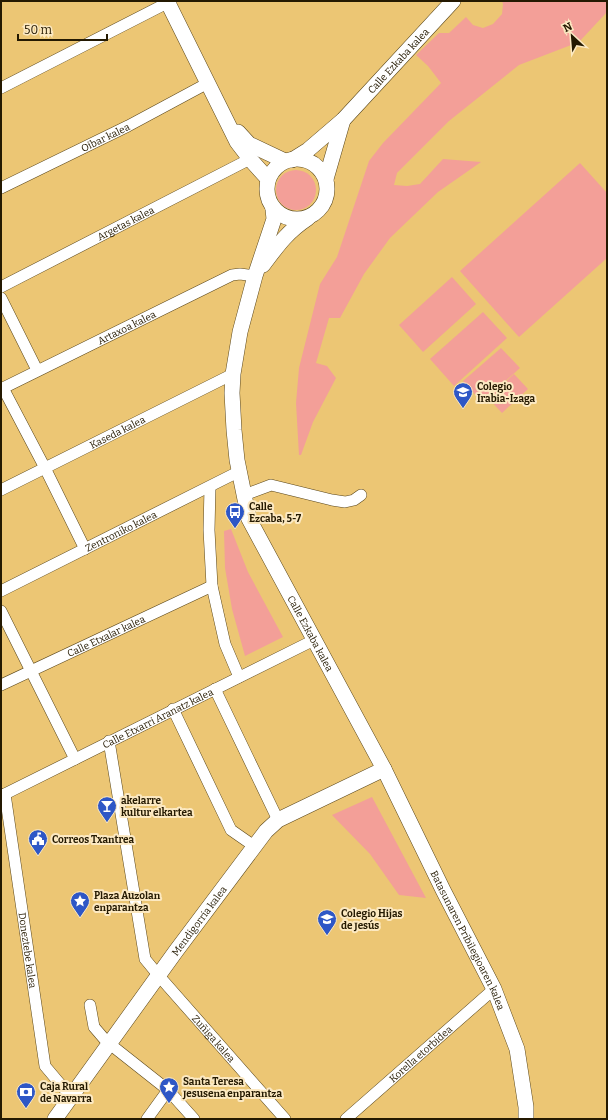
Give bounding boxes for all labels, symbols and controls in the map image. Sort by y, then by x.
scale bar [18,16,107,42]
north arrow [552,16,592,56]
text: N [561,20,575,35]
text: 50 m [24,23,53,37]
street label: Calle Ezkaba kalea [366,26,432,96]
street label: Oibar kalea [79,121,132,155]
street label: Argetas kalea [95,204,157,244]
street label: Artaxoa kalea [96,308,159,347]
school or university icon: Colegio Irabia-Izaga [452,381,474,409]
place label: Colegio Irabia-Izaga [477,381,536,405]
street label: Kaseda kalea [88,414,148,452]
bus stop icon: Calle Ezcaba, 5-7 [224,501,246,529]
place label: Calle Ezcaba, 5-7 [249,501,302,525]
street label: Zentroniko kalea [83,509,159,555]
street label: Calle Ezkaba kalea [284,594,335,674]
street label: Calle Etxalar kalea [66,613,148,660]
street label: Calle Etxarri Aranatz kalea [101,686,216,751]
bar icon: akelarre kultur elkartea [96,795,118,823]
place label: akelarre kultur elkartea [121,795,193,819]
public building icon: Correos Txantrea [27,828,49,856]
place label: Correos Txantrea [52,834,134,846]
street label: Batasunaren Pribilegioaren kalea [427,869,507,1012]
street label: Mendigorria kalea [169,883,230,959]
place icon: Plaza Auzolan enparantza [69,890,91,918]
place label: Plaza Auzolan enparantza [94,890,161,914]
school or university icon: Colegio Hijas de Jesús [316,908,338,936]
place label: Colegio Hijas de Jesús [341,908,403,932]
street label: Doneztebe kalea [15,912,39,990]
street label: Zuñiga kalea [189,1013,238,1066]
street label: Korella etorbidea [387,1023,455,1085]
place icon: Santa Teresa Jesusena enparantza [158,1076,180,1104]
place label: Santa Teresa Jesusena enparantza [182,1076,282,1100]
bank icon: Caja Rural de Navarra [15,1081,37,1109]
place label: Caja Rural de Navarra [40,1081,92,1105]

